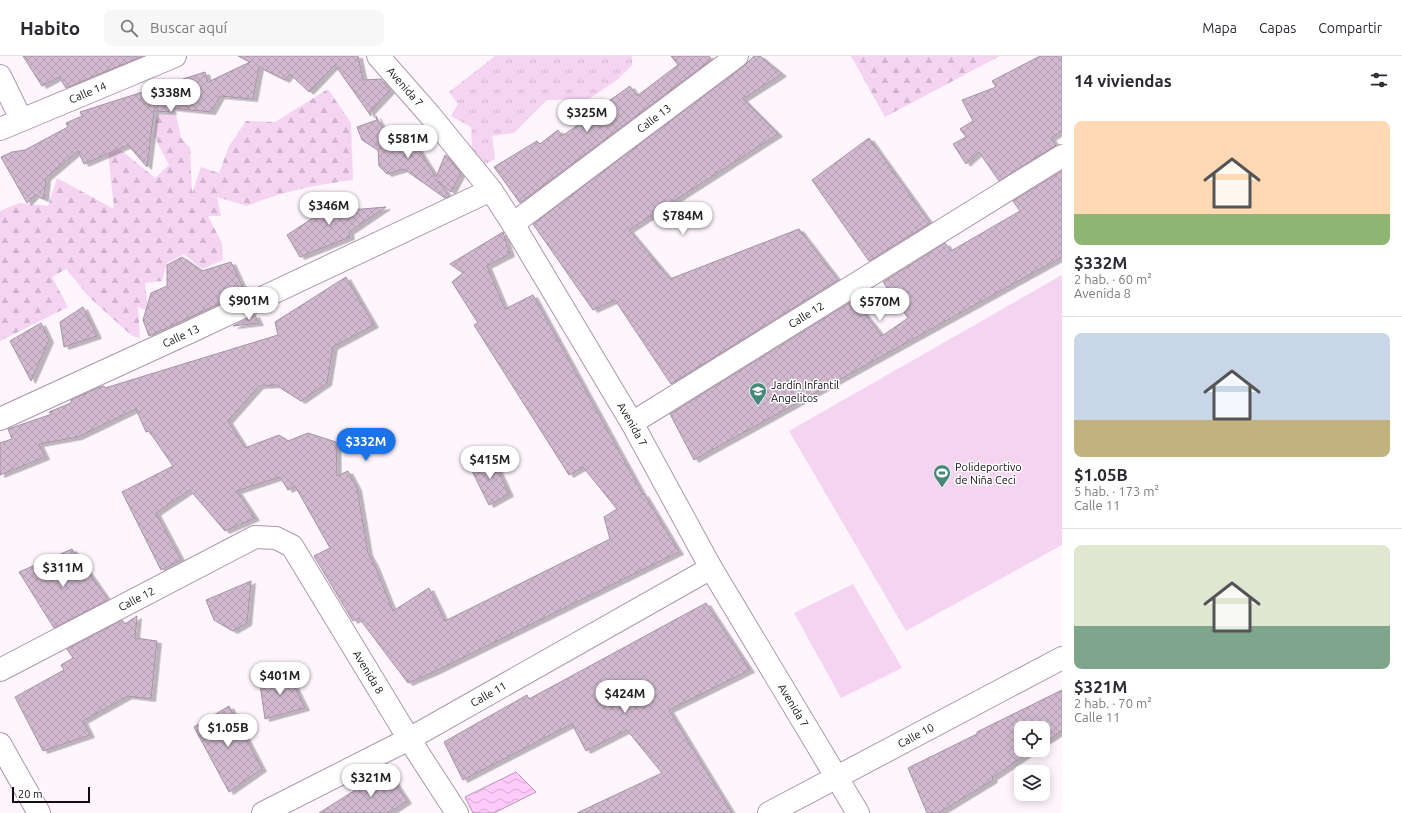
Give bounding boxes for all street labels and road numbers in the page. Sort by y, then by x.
street label: Avenida 7 [385,65,426,109]
street label: Calle 14 [67,79,108,106]
street label: Calle 13 [635,102,673,135]
street label: Calle 12 [786,299,826,330]
street label: Calle 13 [161,322,201,350]
street label: Avenida 7 [615,400,649,448]
street label: Calle 12 [116,584,157,613]
street label: Avenida 8 [351,648,386,696]
street label: Calle 11 [468,679,508,709]
street label: Avenida 7 [776,682,811,729]
street label: Calle 10 [896,721,936,750]

